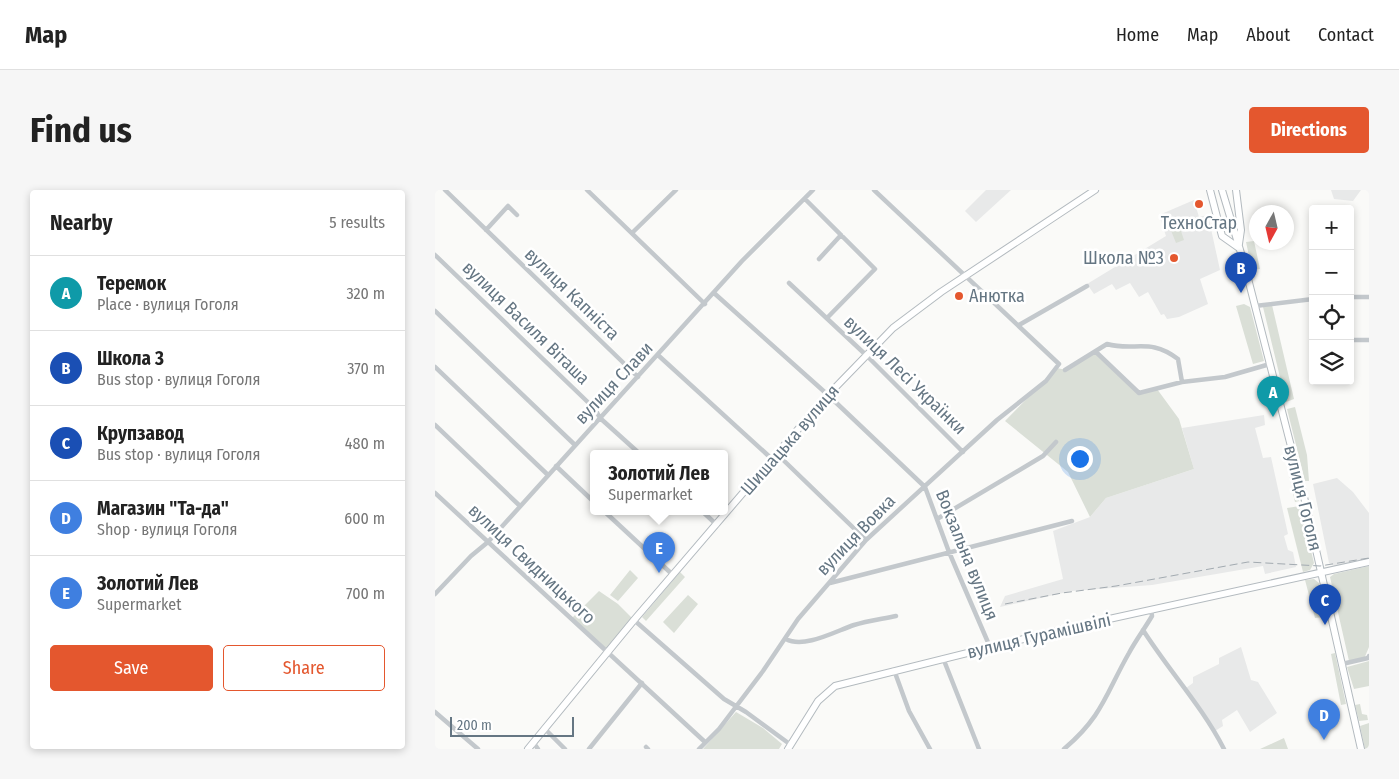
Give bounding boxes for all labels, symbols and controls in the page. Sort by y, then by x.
text: Map [25,21,67,49]
text: Home [1116,24,1159,46]
text: Map [1187,24,1218,46]
text: About [1246,24,1290,46]
text: Contact [1318,24,1374,46]
button: Directions [1249,107,1369,153]
text: Find us [30,109,132,151]
marker: ТехноСтар [1193,198,1205,210]
north arrow [1249,205,1294,250]
map controls [1309,205,1354,385]
button: + [1309,205,1354,250]
text: Nearby [50,210,112,236]
place label: ТехноСтар [1161,212,1237,234]
text: 5 results [329,213,385,232]
street label: вулиця Капніста [520,243,624,345]
place label: Школа №3 [1083,247,1164,269]
button: − [1309,250,1354,295]
marker: Школа №3 [1168,252,1180,264]
pin: B [1225,252,1257,293]
street label: вулиця Василя Віташа [458,257,594,389]
text: Теремок [97,272,166,295]
text: A [62,284,70,303]
text: 320 m [346,284,385,303]
place label: Анютка [969,285,1025,307]
marker: Анютка [953,290,965,302]
text: Place · вулиця Гоголя [97,295,239,314]
button: locate [1309,295,1354,340]
street label: вулиця Лесі Українки [839,311,971,439]
street label: вулиця Слави [570,337,658,429]
button: layers [1309,340,1354,385]
text: Школа 3 [97,347,164,370]
text: B [62,359,70,378]
text: 370 m [347,359,385,378]
text: Bus stop · вулиця Гоголя [97,370,261,389]
pin: A [1257,376,1289,417]
street label: Шишацька вулиця [736,380,844,500]
text: Крупзавод [97,422,184,445]
text: C [62,434,70,453]
text: 480 m [345,434,385,453]
street label: вулиця Гоголя [1279,443,1327,553]
text: Bus stop · вулиця Гоголя [97,445,261,464]
your location [1067,446,1093,472]
popup [590,450,728,515]
text: Золотий Лев [608,462,710,485]
text: Supermarket [608,485,693,504]
street label: Вокзальна вулиця [931,487,1003,623]
street label: вулиця Вовка [812,490,900,580]
text: Магазин "Та-да" [97,497,229,520]
street label: вулиця Свидницького [464,499,600,629]
text: D [61,509,71,528]
text: 600 m [344,509,385,528]
text: Shop · вулиця Гоголя [97,520,237,539]
pin: E [643,532,675,573]
text: Золотий Лев [97,572,199,595]
text: E [62,584,70,603]
text: 700 m [346,584,385,603]
pin: C [1309,584,1341,625]
text: Supermarket [97,595,181,614]
street label: вулиця Гурамішвілі [965,609,1113,663]
button: Save [50,645,213,691]
button: Share [223,645,385,691]
pin: D [1308,699,1340,740]
scale bar [450,714,574,737]
text: 200 m [457,717,492,734]

